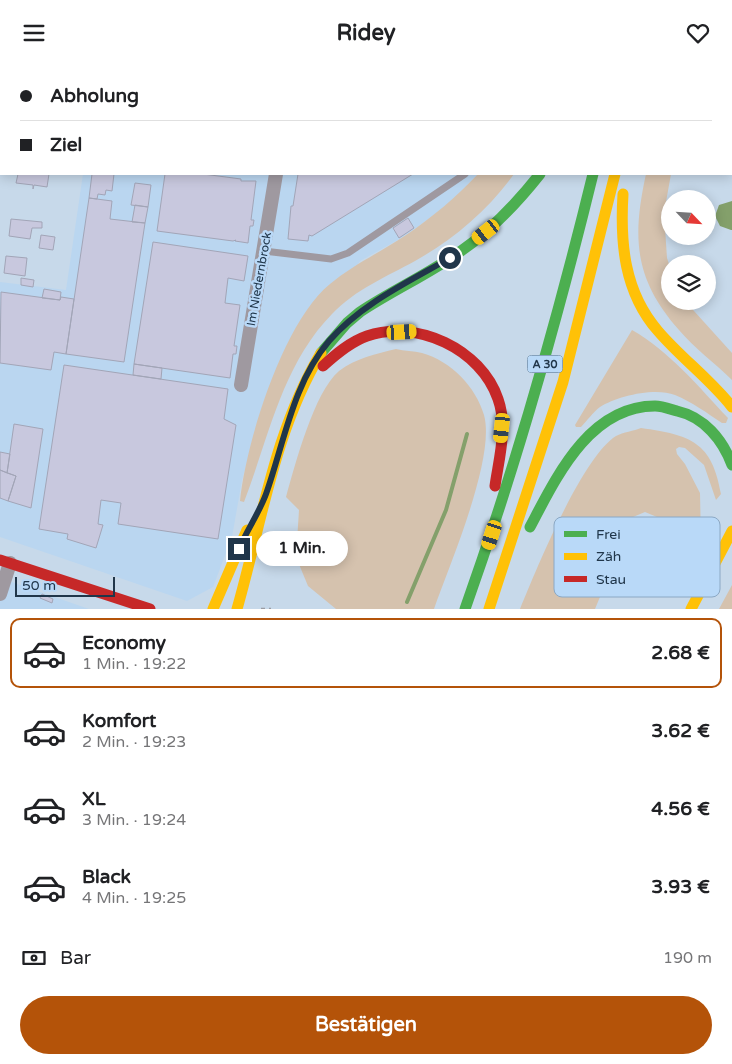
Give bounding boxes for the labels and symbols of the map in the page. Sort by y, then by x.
north arrow [661,190,716,245]
car [469,217,502,247]
street label: Im Niedernbrock [244,230,274,327]
route start [439,247,461,269]
car [386,324,417,340]
road number: A 30 [528,355,562,373]
car [492,412,511,444]
legend [554,517,720,597]
car [480,518,503,552]
text: Frei [596,526,621,543]
callout: 1 Min. [256,531,349,567]
route end [228,538,250,560]
text: Zäh [596,548,621,565]
text: Stau [596,571,626,588]
scale bar [15,574,115,597]

